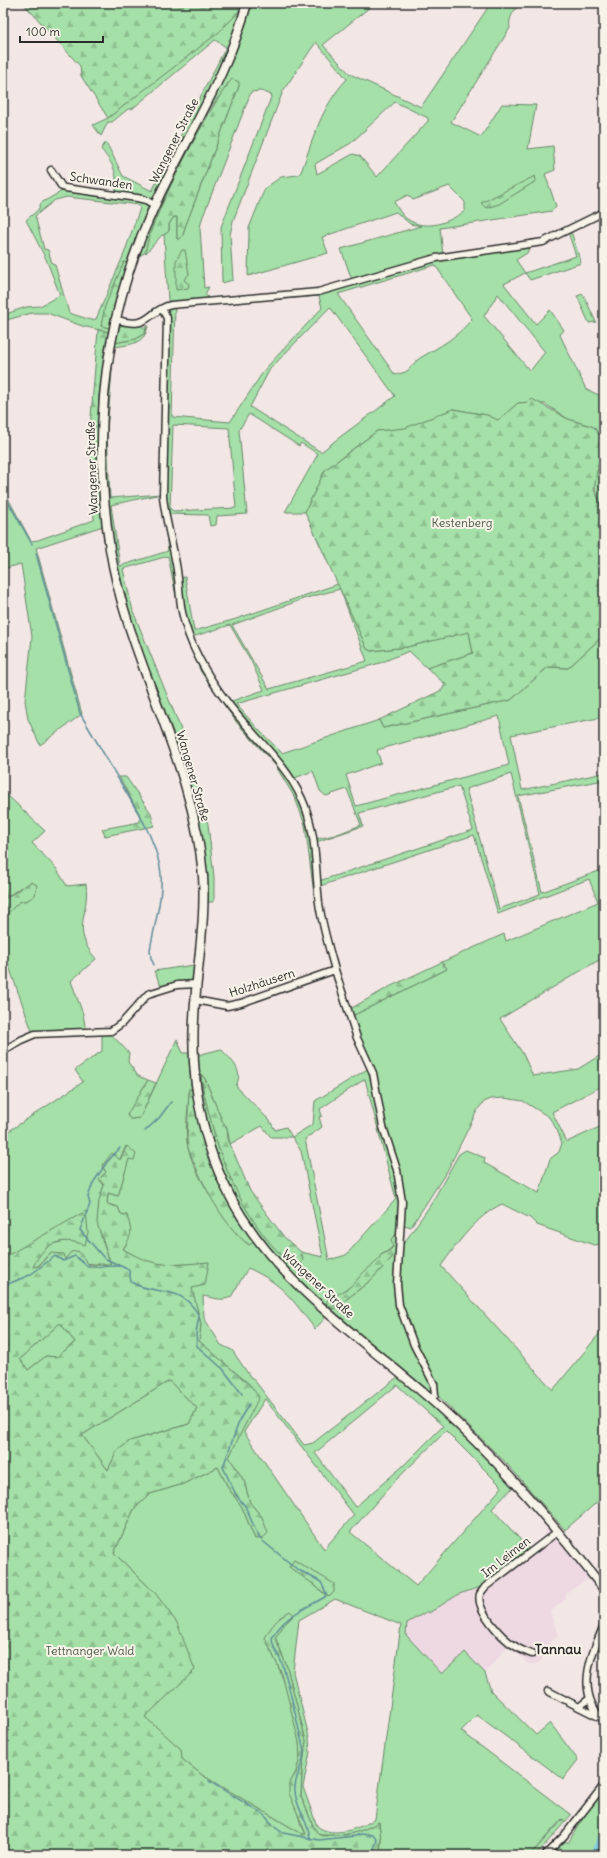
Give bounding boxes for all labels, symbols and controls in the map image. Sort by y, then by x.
scale bar [20,18,103,44]
text: 100 m [26,24,60,39]
street label: Wangener Straße [146,96,202,186]
street label: Schwanden [69,169,133,192]
street label: Wangener Straße [82,421,101,515]
park label: Kestenberg [432,515,492,530]
street label: Wangener Straße [173,729,214,823]
street label: Holzhäusern [227,965,297,1000]
street label: Wangener Straße [279,1246,358,1321]
street label: Im Leimen [478,1533,533,1580]
district label: Tannau [535,1640,581,1658]
park label: Tettnanger Wald [46,1643,134,1658]

